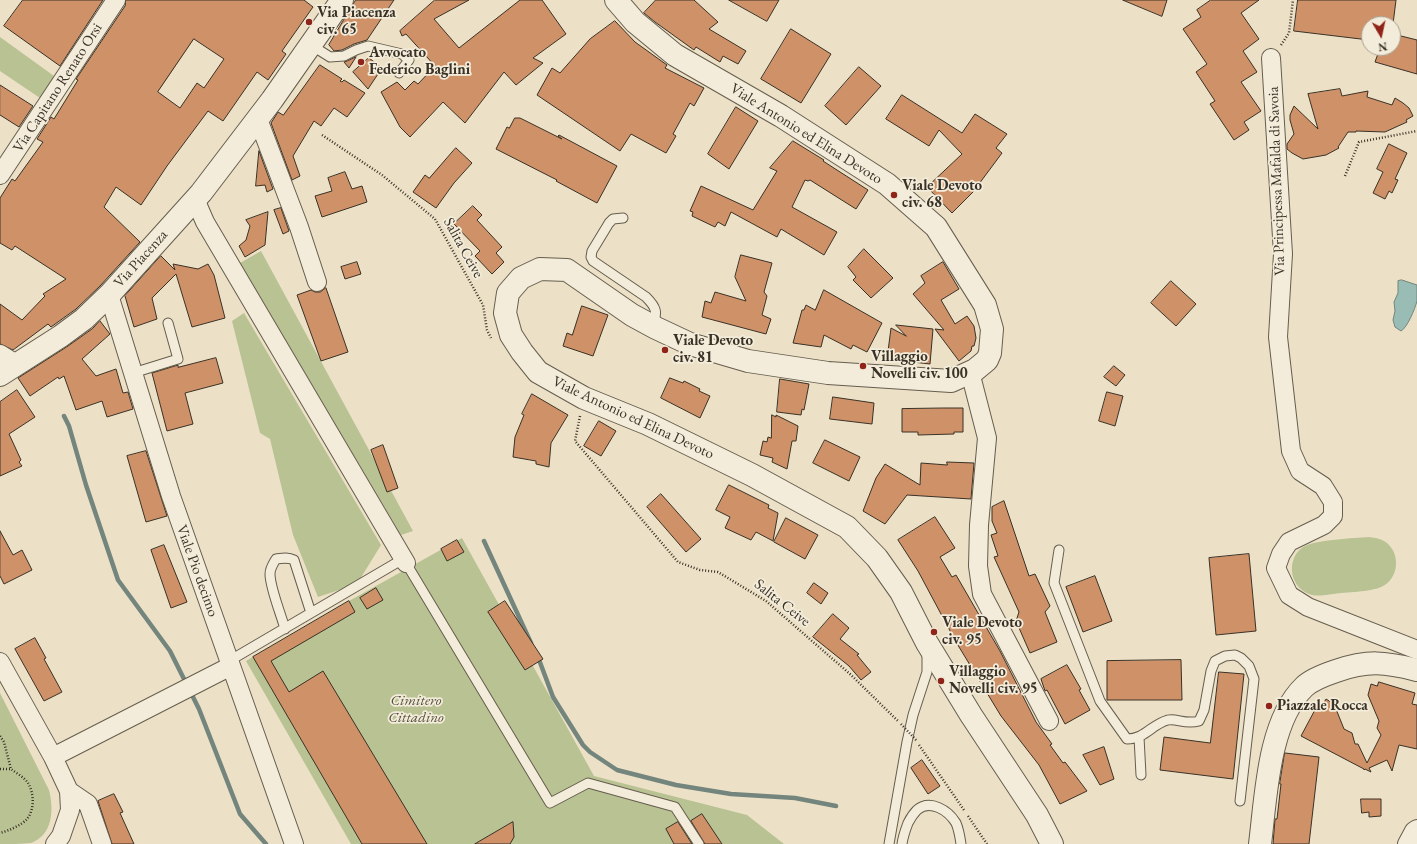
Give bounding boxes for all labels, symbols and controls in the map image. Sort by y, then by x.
place label: Via Piacenza civ. 65 [317,4,396,39]
north arrow [1361,16,1401,56]
marker: Via Piacenza civ. 65 [304,17,314,27]
street label: Via Capitano Renato Orsi [10,20,106,156]
text: N [1377,39,1388,54]
place label: Avvocato Federico Baglini [369,44,470,79]
marker: Avvocato Federico Baglini [356,57,366,67]
street label: Viale Antonio ed Elina Devoto [727,80,885,188]
street label: Via Principessa Mafalda di Savoia [1265,86,1289,276]
place label: Viale Devoto civ. 68 [902,177,982,212]
marker: Viale Devoto civ. 68 [889,190,899,200]
street label: Salita Ceive [439,215,487,281]
street label: Via Piacenza [110,226,172,292]
place label: Viale Devoto civ. 81 [673,332,753,367]
marker: Viale Devoto civ. 81 [660,345,670,355]
place label: Villaggio Novelli civ. 100 [871,348,968,383]
marker: Villaggio Novelli civ. 100 [858,361,868,371]
street label: Viale Antonio ed Elina Devoto [549,373,717,463]
street label: Viale Pio decimo [172,523,222,619]
street label: Salita Ceive [750,576,814,630]
place label: Viale Devoto civ. 95 [942,614,1022,649]
marker: Viale Devoto civ. 95 [929,627,939,637]
place label: Villaggio Novelli civ. 95 [949,663,1038,698]
marker: Villaggio Novelli civ. 95 [936,676,946,686]
park label: Cimitero Cittadino [388,692,444,727]
place label: Piazzale Rocca [1277,697,1368,715]
marker: Piazzale Rocca [1264,701,1274,711]

